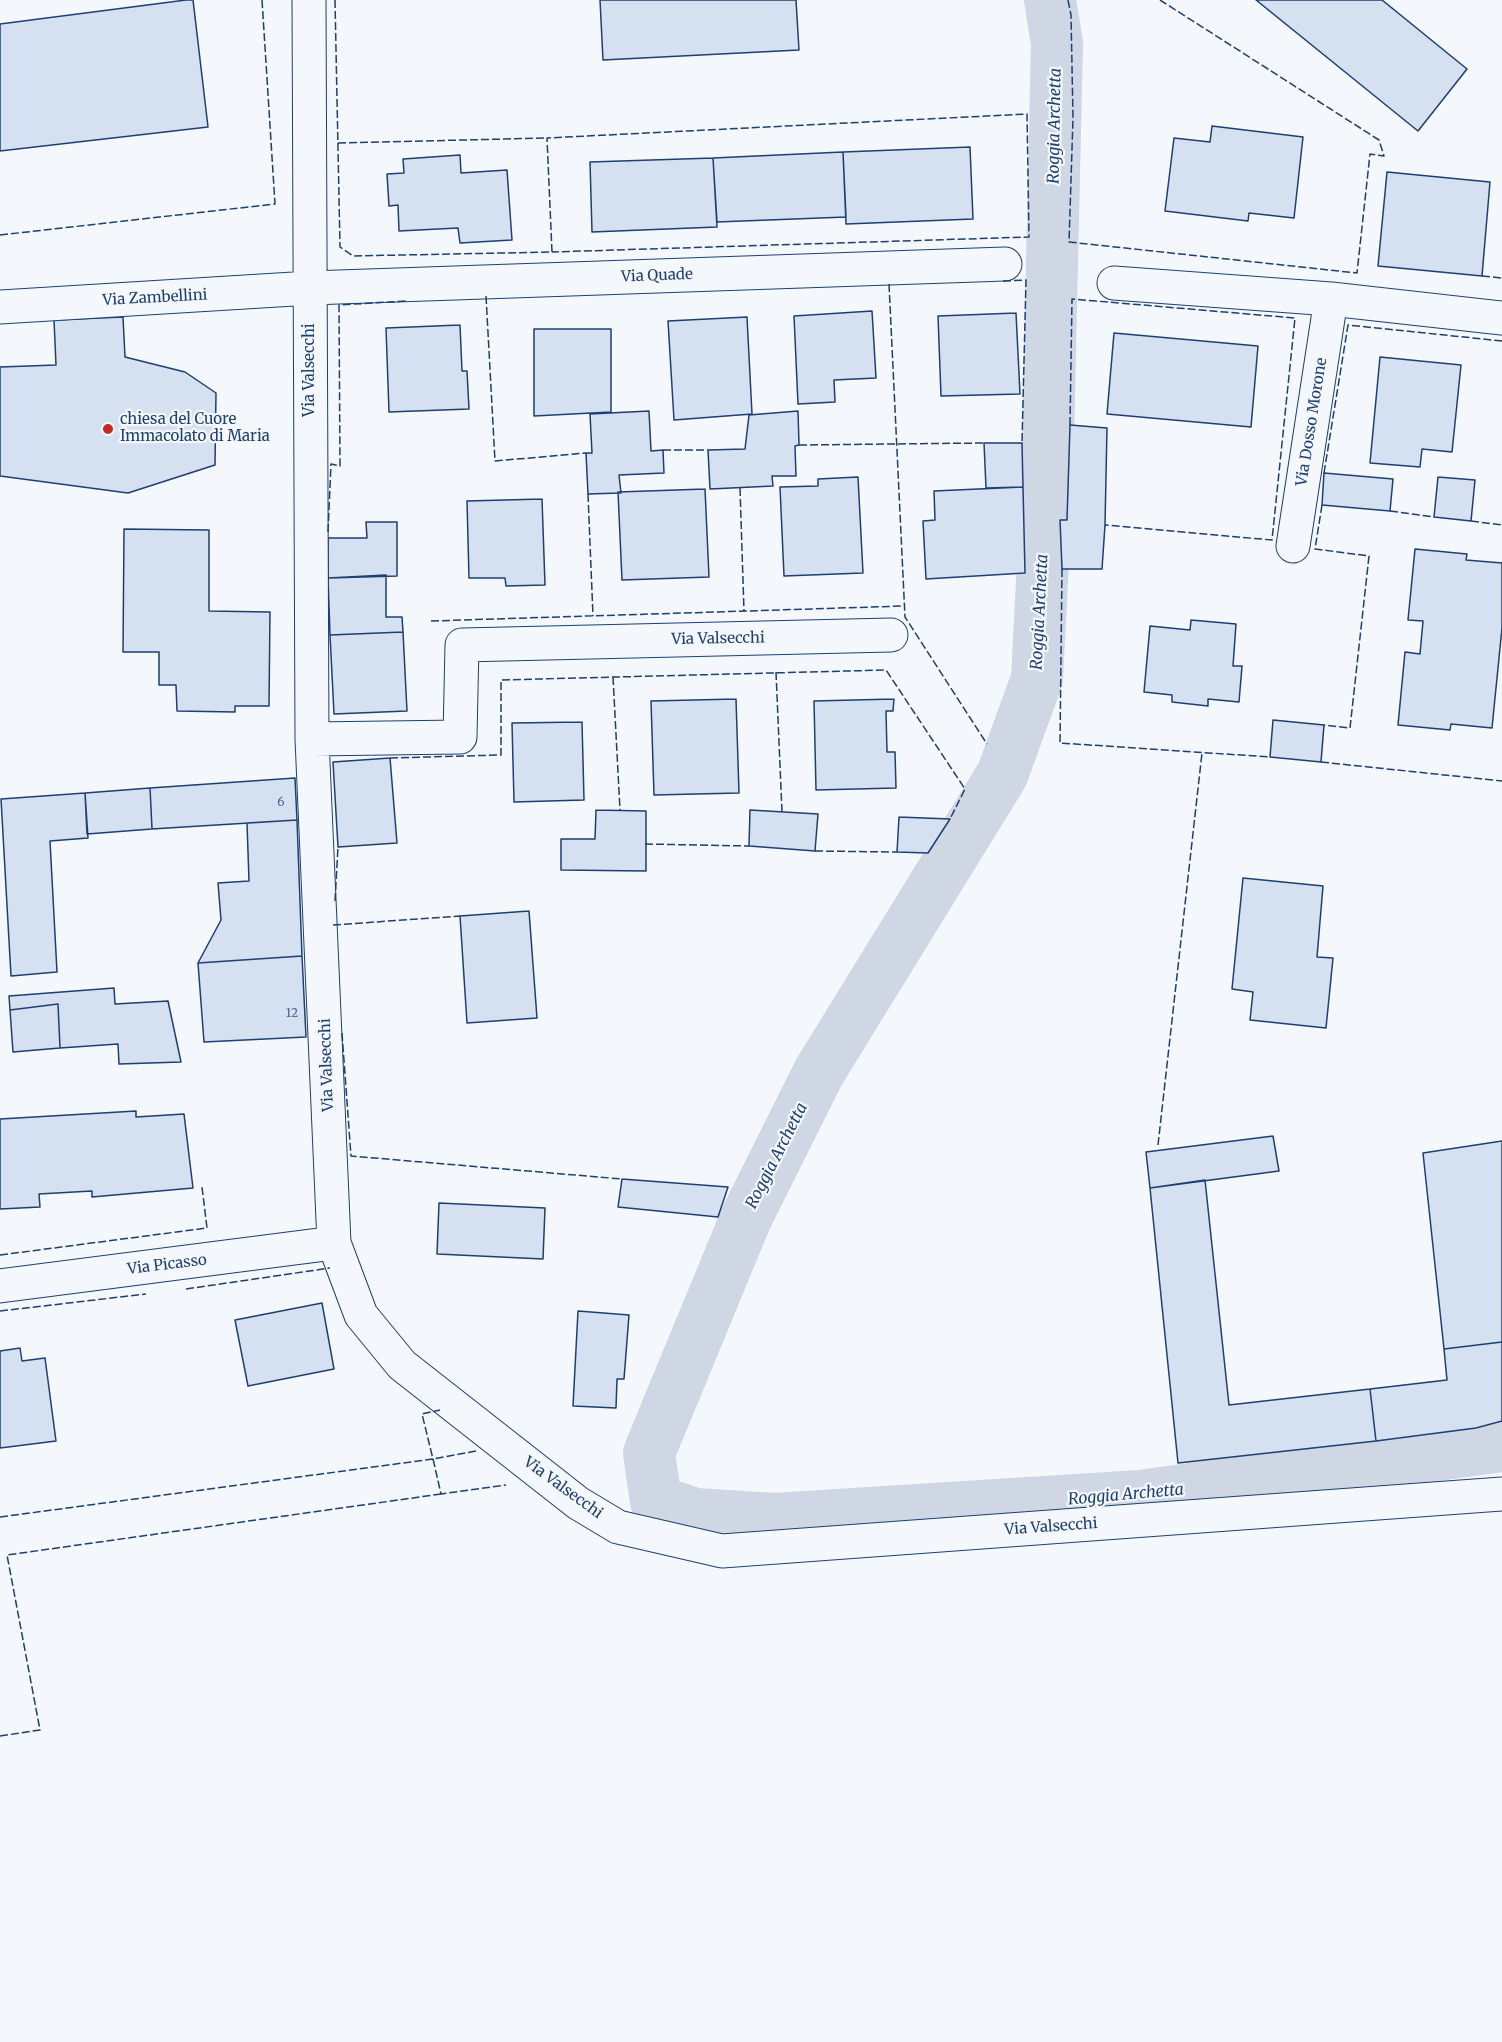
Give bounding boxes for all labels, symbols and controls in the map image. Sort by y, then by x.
water label: Roggia Archetta [1044,68,1066,184]
street label: Via Quade [621,266,693,286]
street label: Via Zambellini [102,286,208,310]
street label: Via Valsecchi [301,323,319,417]
street label: Via Dosso Morone [1293,356,1331,488]
place label: chiesa del Cuore Immacolato di Maria [120,411,270,446]
marker: chiesa del Cuore Immacolato di Maria [101,422,115,436]
water label: Roggia Archetta [1027,554,1053,670]
street label: Via Valsecchi [671,629,765,649]
house number: 6 [277,796,285,810]
house number: 12 [286,1007,298,1021]
street label: Via Valsecchi [316,1018,338,1112]
water label: Roggia Archetta [742,1100,812,1212]
street label: Via Picasso [126,1251,208,1279]
street label: Via Valsecchi [520,1453,606,1523]
water label: Roggia Archetta [1067,1480,1185,1510]
street label: Via Valsecchi [1004,1515,1098,1539]

